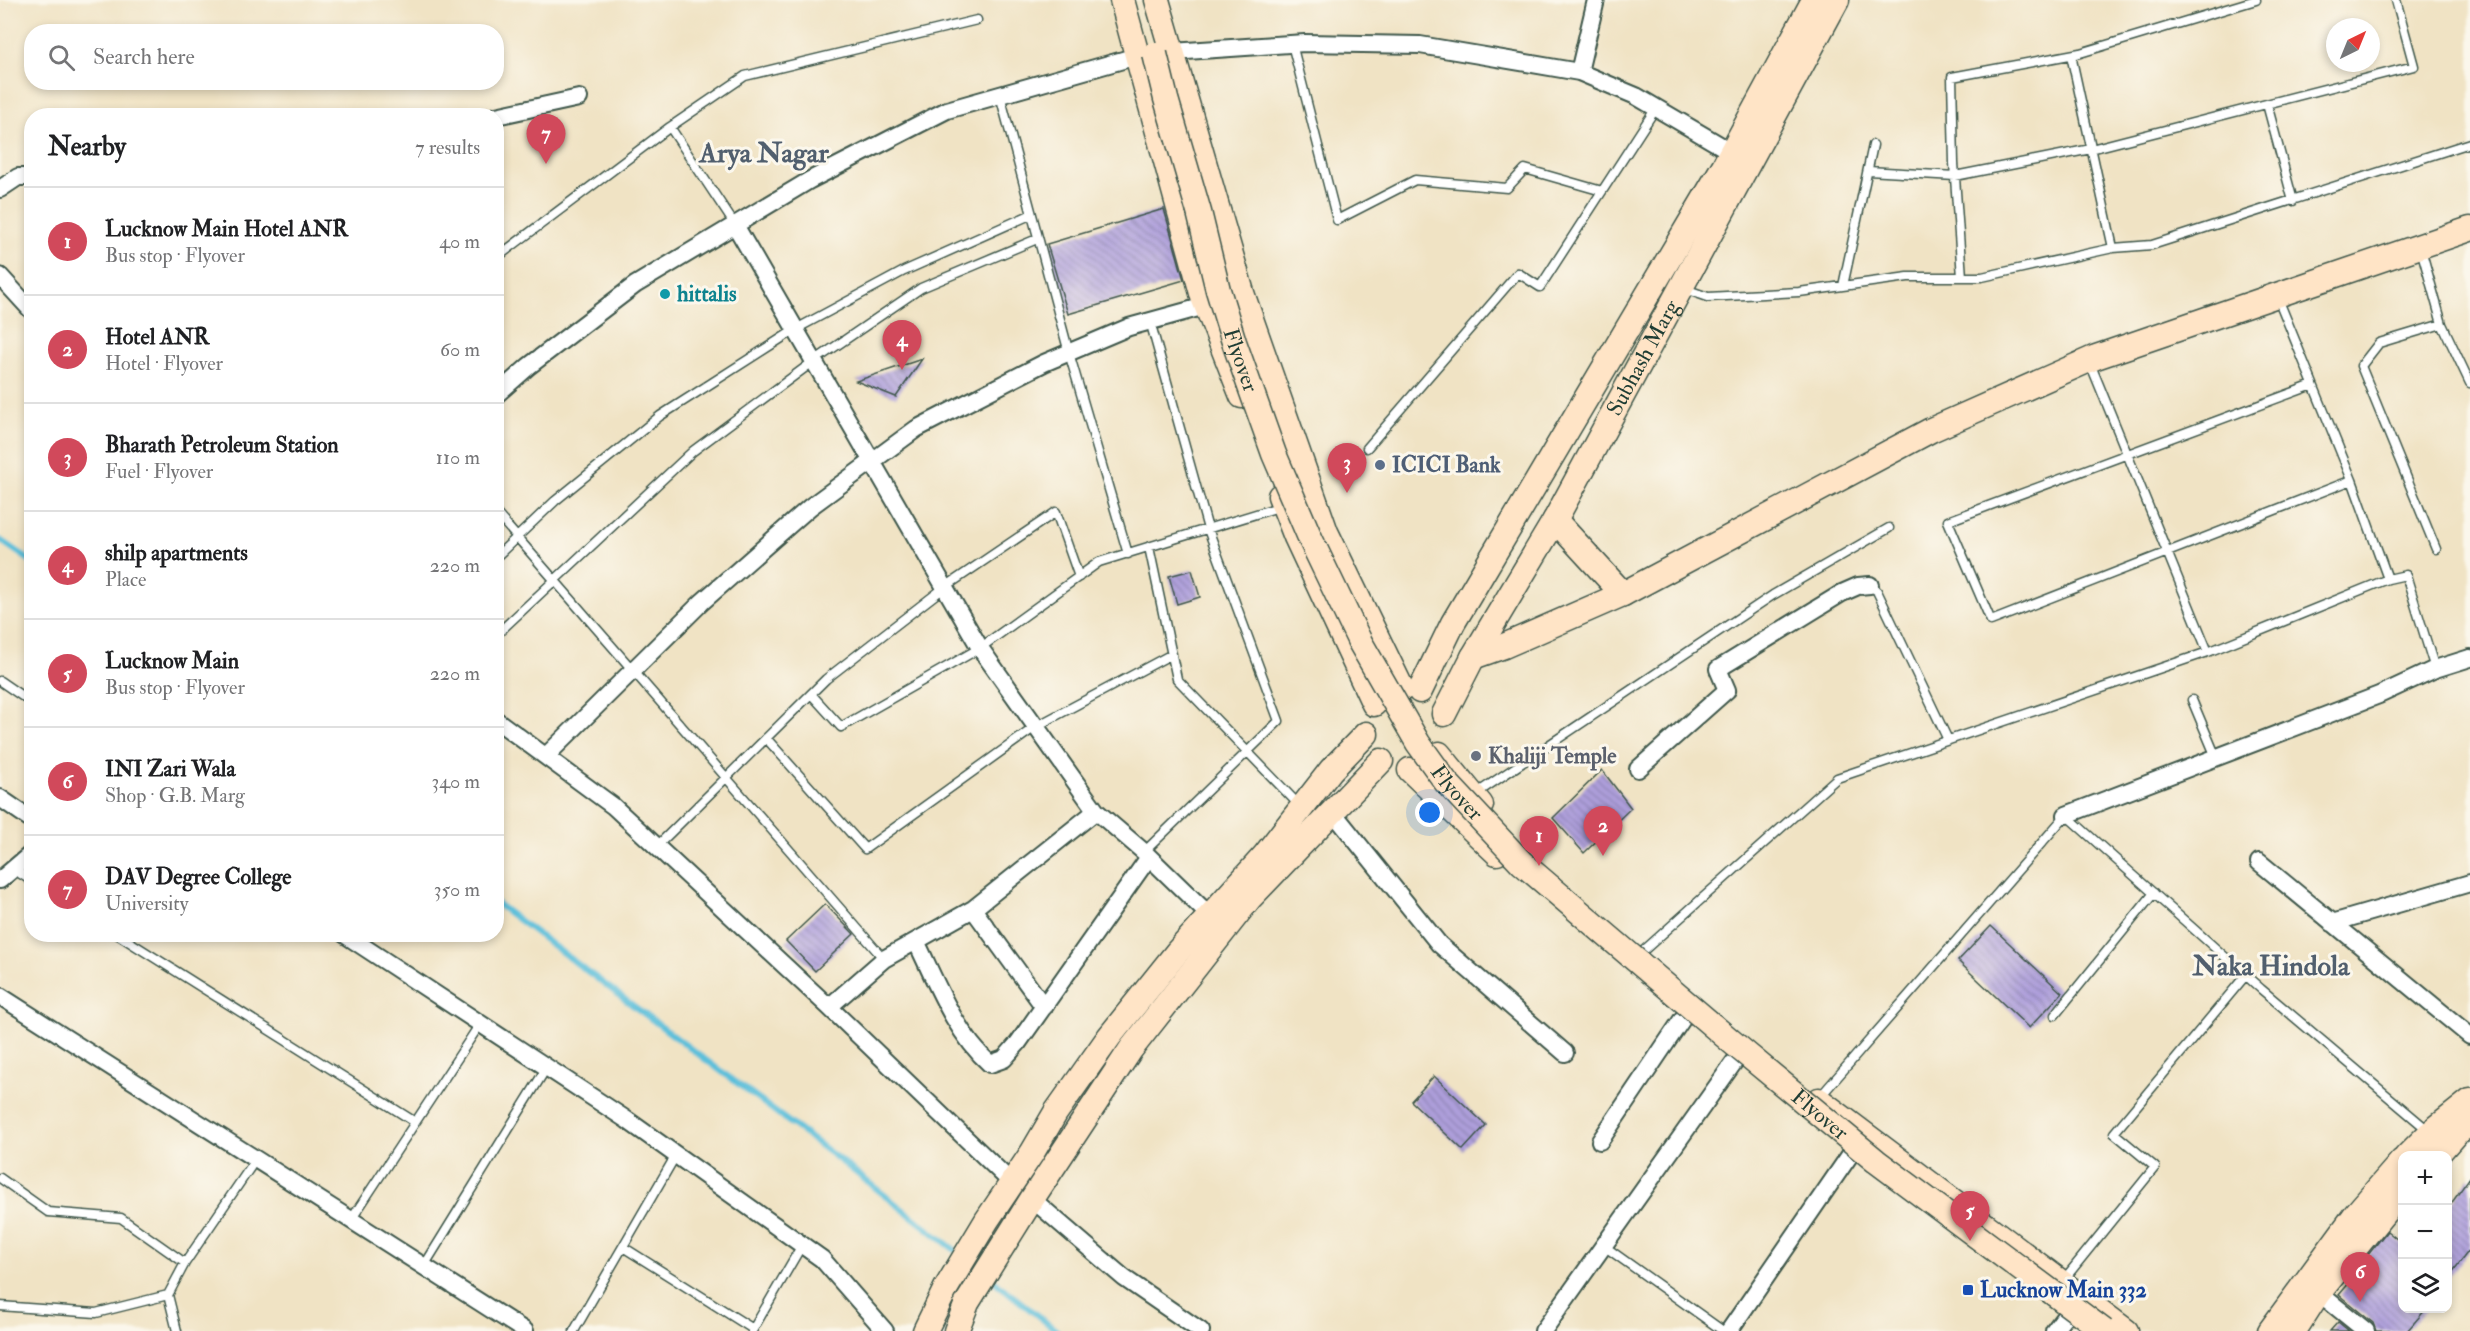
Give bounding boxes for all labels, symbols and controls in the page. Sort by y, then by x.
north arrow [2326,18,2380,72]
search box [24,24,504,90]
icon: search [45,41,78,74]
text: Search here [93,43,195,71]
pin: 7 [526,114,566,164]
text: Nearby [48,131,126,163]
text: 7 results [415,135,480,160]
district label: Arya Nagar [698,136,829,171]
text: Lucknow Main Hotel ANR [105,215,348,243]
text: 1 [64,229,71,254]
text: 40 m [439,229,480,254]
text: Bus stop · Flyover [105,243,245,268]
place label: hittalis [677,280,737,308]
marker: hittalis [658,287,672,301]
street label: Subhash Marg [1600,294,1686,421]
pin: 4 [882,320,922,370]
text: Hotel ANR [105,323,209,351]
street label: Flyover [1217,325,1265,397]
text: 2 [62,337,73,362]
text: 60 m [440,337,480,362]
text: Hotel · Flyover [105,351,223,376]
text: Bharath Petroleum Station [105,431,339,459]
pin: 3 [1328,444,1366,493]
text: 3 [64,445,71,470]
text: 110 m [436,445,480,470]
place label: ICICI Bank [1392,451,1501,479]
marker: ICICI Bank [1373,458,1387,472]
text: Fuel · Flyover [105,459,213,484]
text: shilp apartments [105,539,248,567]
text: 4 [62,553,73,578]
text: 220 m [430,553,480,578]
text: Place [105,567,146,592]
text: Lucknow Main [105,647,239,675]
text: 5 [63,661,72,686]
text: 220 m [430,661,480,686]
text: Bus stop · Flyover [105,675,245,700]
place label: Khaliji Temple [1488,742,1617,771]
marker: Khaliji Temple [1469,749,1483,763]
text: INI Zari Wala [105,755,236,783]
street label: Flyover [1424,759,1490,827]
text: 6 [62,769,73,794]
text: 340 m [432,769,480,794]
text: Shop · G.B. Marg [105,783,245,808]
your location [1415,798,1444,827]
pin: 2 [1584,806,1622,856]
pin: 1 [1520,816,1558,866]
text: DAV Degree College [105,863,291,891]
text: 7 [63,877,72,902]
text: 350 m [434,877,480,902]
text: University [105,891,188,916]
district label: Naka Hindola [2191,949,2351,984]
street label: Flyover [1786,1083,1855,1147]
map controls [2398,1151,2452,1313]
button: + [2398,1151,2452,1205]
pin: 5 [1950,1192,1990,1241]
button: − [2398,1205,2452,1259]
pin: 6 [2340,1252,2380,1302]
button: layers [2398,1259,2452,1313]
place label: Lucknow Main 332 [1980,1276,2147,1304]
marker: Lucknow Main 332 [1961,1283,1975,1297]

